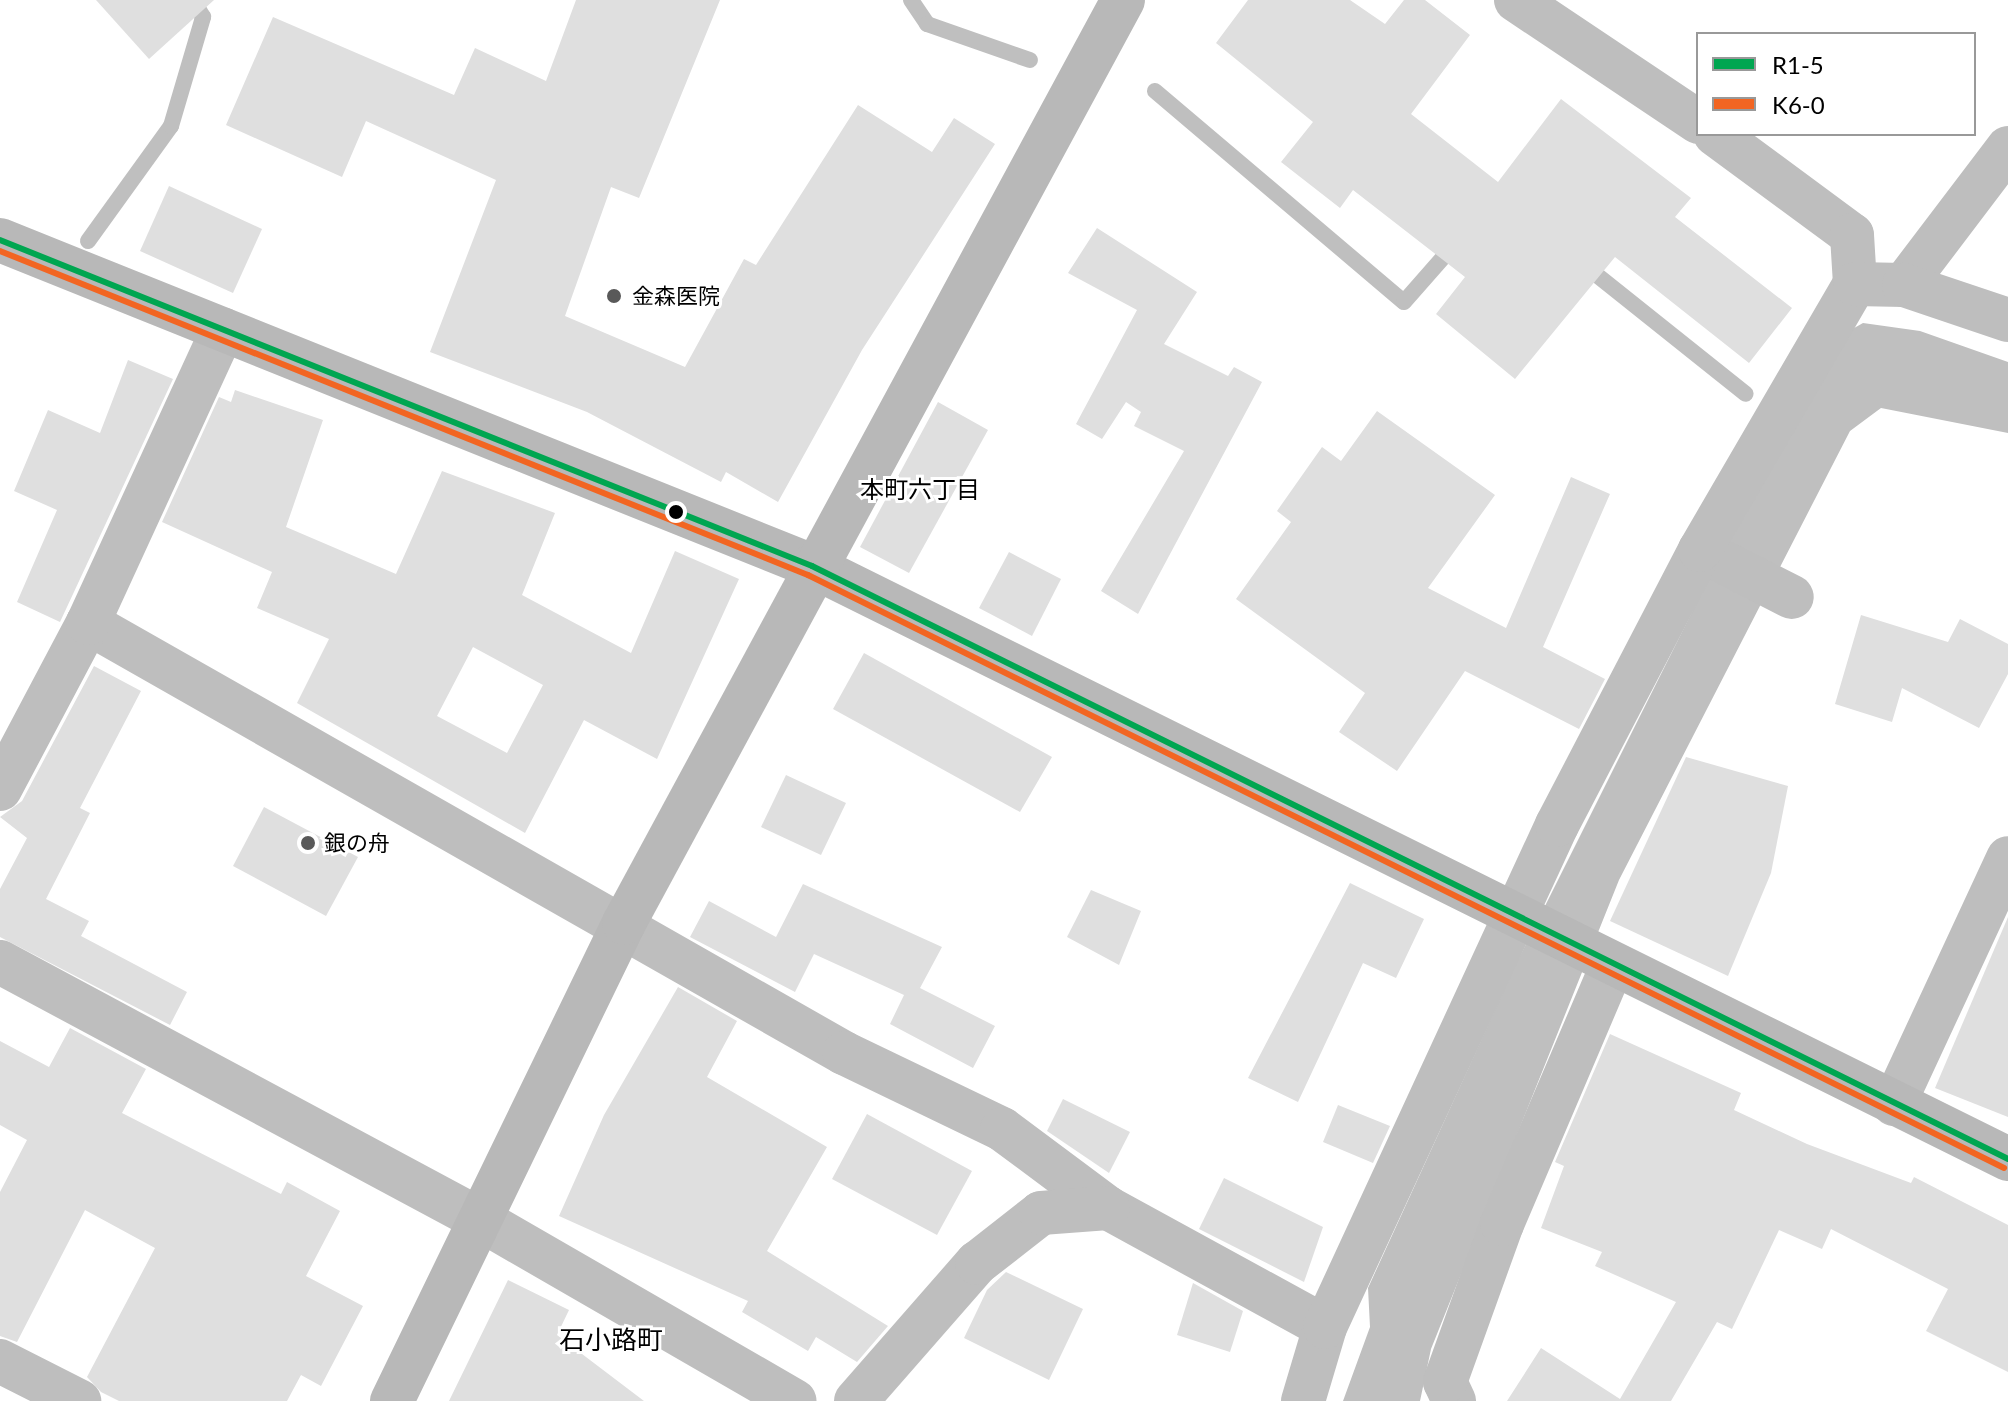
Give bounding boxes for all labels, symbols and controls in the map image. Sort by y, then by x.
legend [1696,32,1976,136]
text: R1-5 [1772,50,1824,79]
text: K6-0 [1772,90,1825,119]
place label: 金森医院 [632,283,720,309]
marker: 金森医院 [603,285,625,307]
district label: 本町六丁目 [860,475,980,503]
unlabelled marker [668,504,684,520]
place label: 銀の舟 [324,830,390,856]
marker: 銀の舟 [299,834,317,852]
district label: 石小路町 [559,1324,663,1356]

